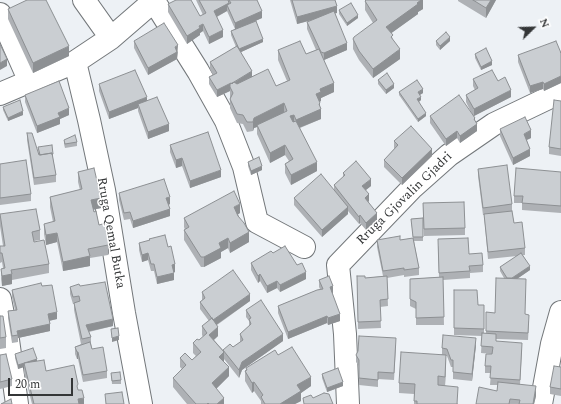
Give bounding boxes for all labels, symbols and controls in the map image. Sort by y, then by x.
north arrow [513,8,553,48]
text: N [535,16,554,31]
street label: Rruga Gjovalin Gjadri [354,149,456,249]
street label: Rruga Qemal Butka [93,176,127,290]
scale bar [10,370,75,396]
text: 20 m [15,375,40,394]

